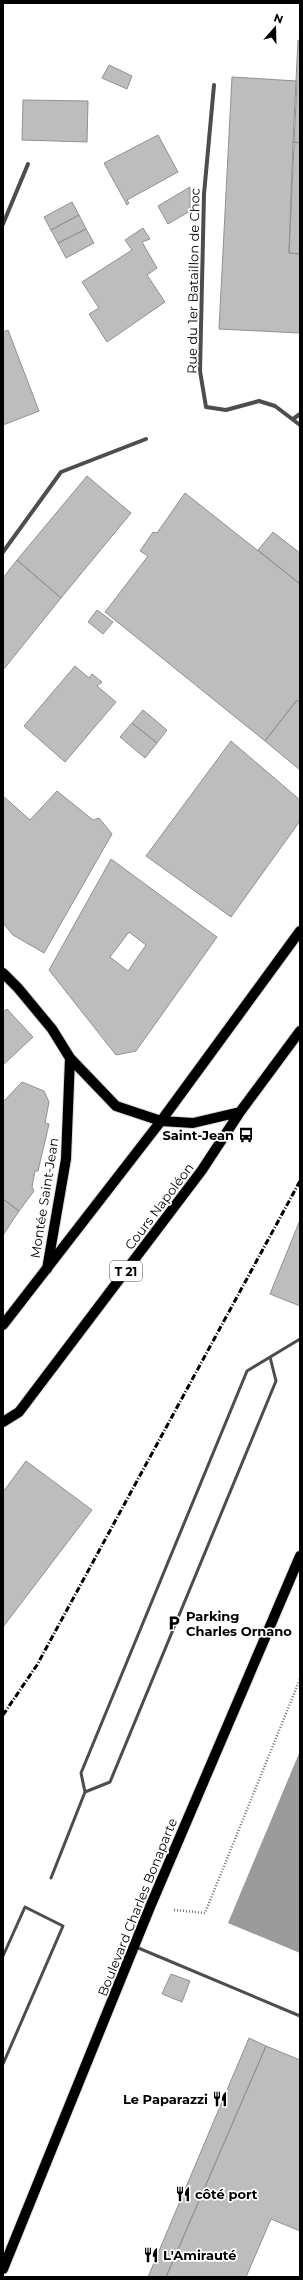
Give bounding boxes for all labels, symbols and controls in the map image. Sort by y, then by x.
north arrow [255,8,295,48]
text: N [272,11,285,27]
street label: Rue du 1er Bataillon de Choc [183,188,203,374]
bus stop icon: Saint-Jean [237,1126,255,1144]
place label: Saint-Jean [162,1127,234,1143]
street label: Montée Saint-Jean [27,1137,61,1259]
street label: Cours Napoléon [121,1160,197,1252]
road number: T 21 [110,1261,142,1281]
place label: Parking Charles Ornano [186,1608,292,1639]
parking icon: Parking Charles Ornano [165,1614,183,1632]
street label: Boulevard Charles Bonaparte [94,1815,180,1998]
restaurant icon: Le Paparazzi [211,2090,229,2108]
place label: Le Paparazzi [123,2091,208,2107]
restaurant icon: côté port [174,2185,192,2203]
place label: côté port [195,2186,258,2202]
restaurant icon: L'Amirauté [142,2246,160,2264]
place label: L'Amirauté [163,2247,237,2263]

